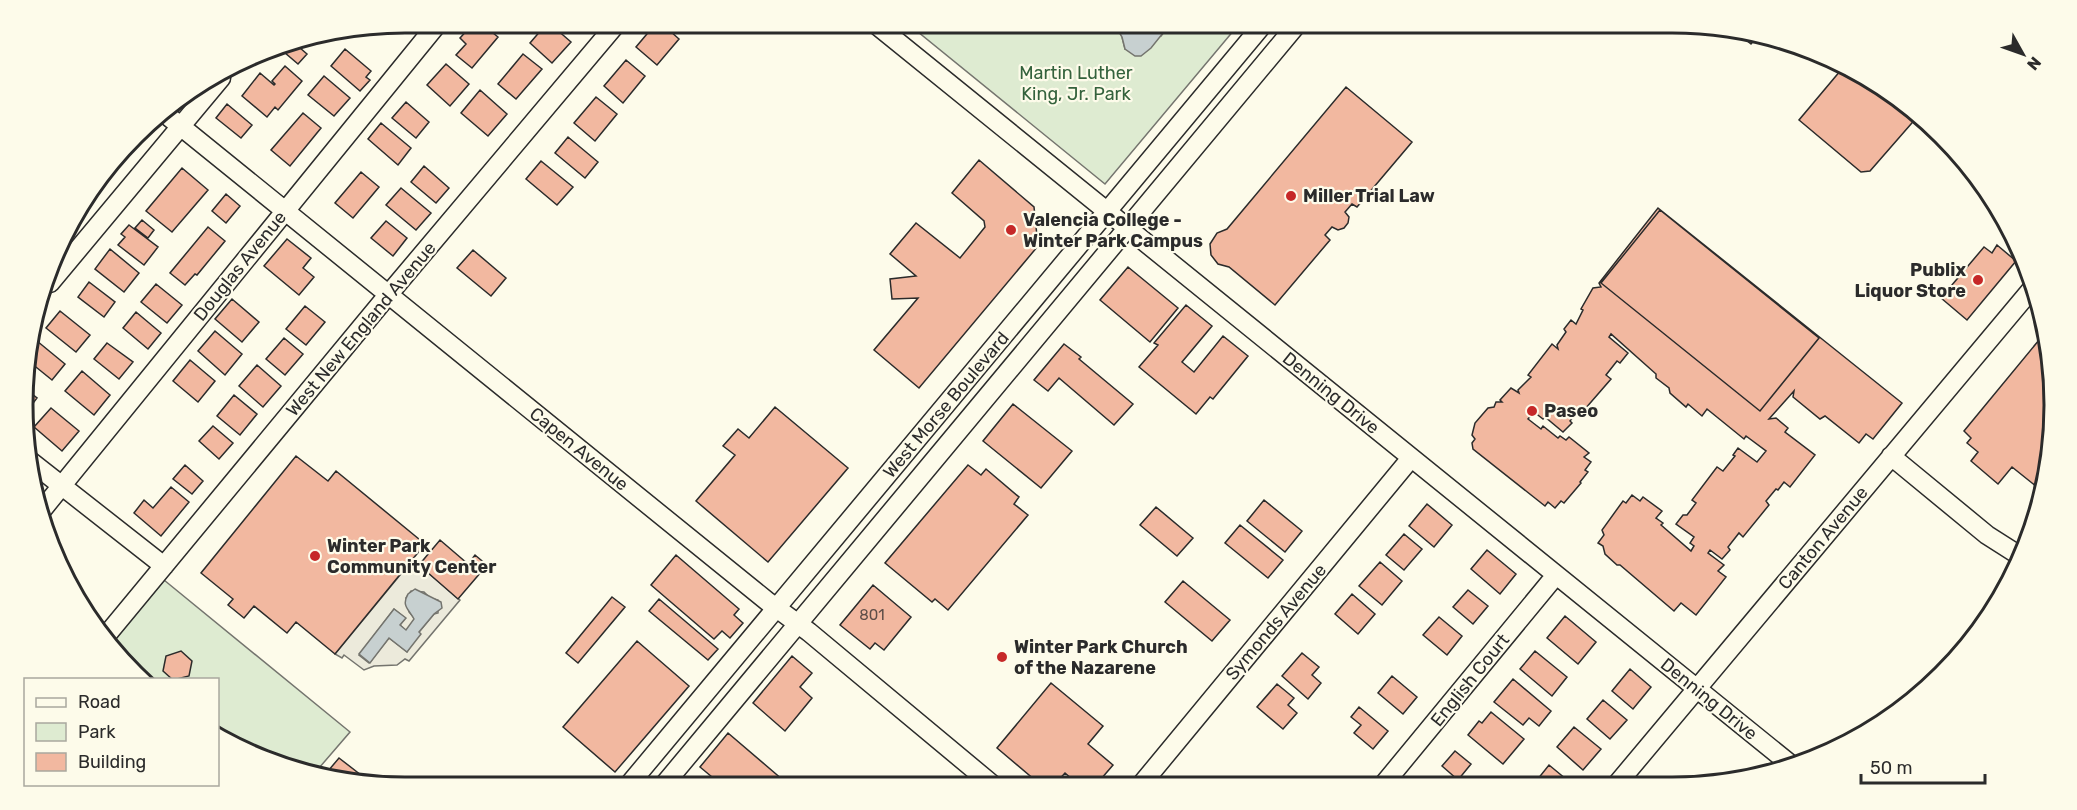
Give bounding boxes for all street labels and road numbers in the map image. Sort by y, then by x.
street label: Douglas Avenue [189,207,291,325]
street label: West New England Avenue [282,237,440,421]
street label: West Morse Boulevard [878,327,1014,483]
street label: Denning Drive [1278,347,1384,439]
street label: Capen Avenue [525,402,633,496]
street label: Canton Avenue [1773,482,1873,594]
street label: Symonds Avenue [1221,559,1331,685]
street label: English Court [1426,629,1514,731]
street label: Denning Drive [1656,653,1762,745]

